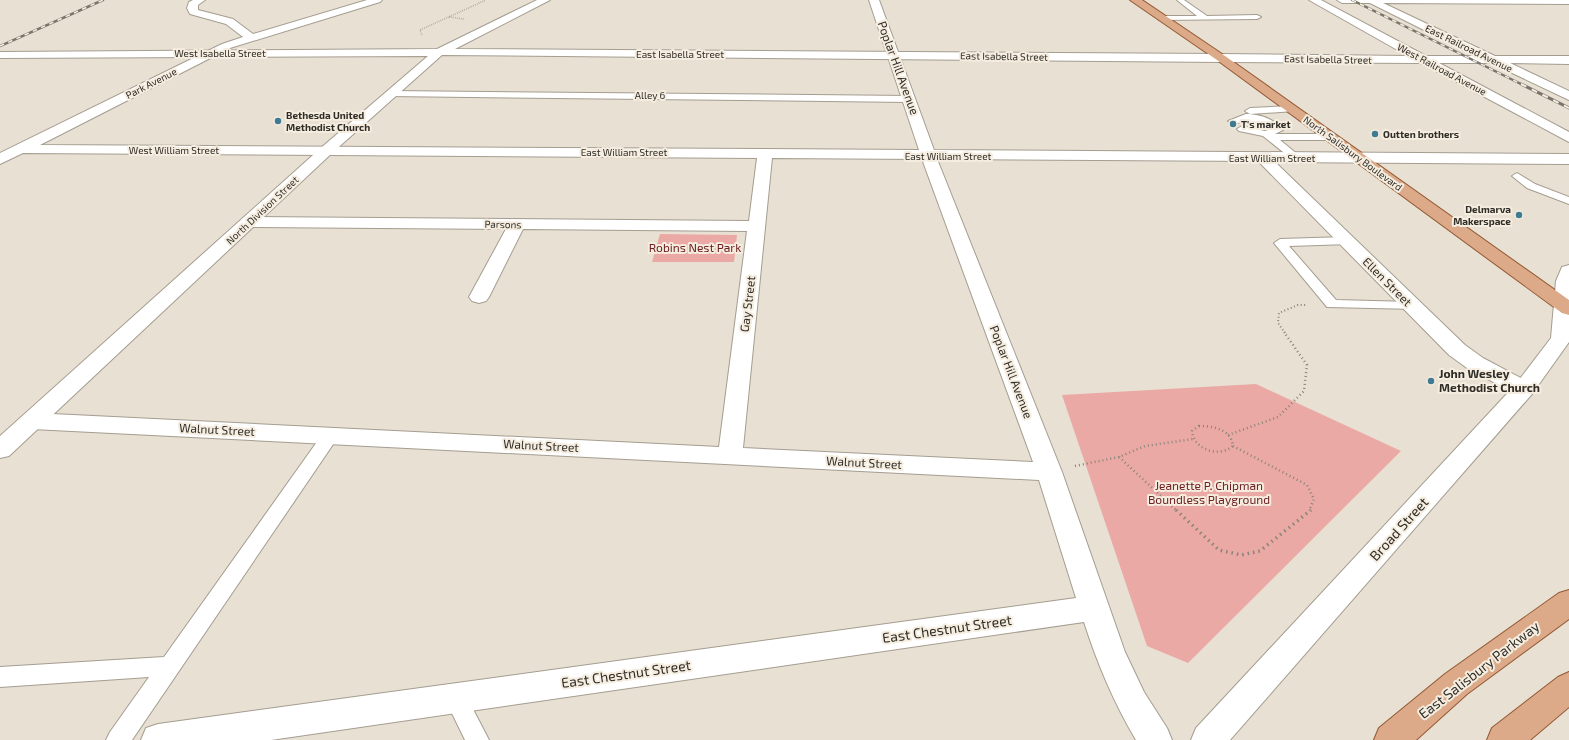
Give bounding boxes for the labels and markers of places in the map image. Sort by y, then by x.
place label: Bethesda United Methodist Church [286,109,370,133]
marker: Bethesda United Methodist Church [273,116,283,126]
place label: T's market [1241,118,1291,130]
marker: T's market [1228,119,1238,129]
place label: Outten brothers [1383,128,1459,140]
marker: Outten brothers [1370,129,1380,139]
place label: Delmarva Makerspace [1453,203,1511,227]
marker: Delmarva Makerspace [1514,210,1524,220]
place label: John Wesley Methodist Church [1439,366,1540,394]
marker: John Wesley Methodist Church [1426,376,1436,386]

